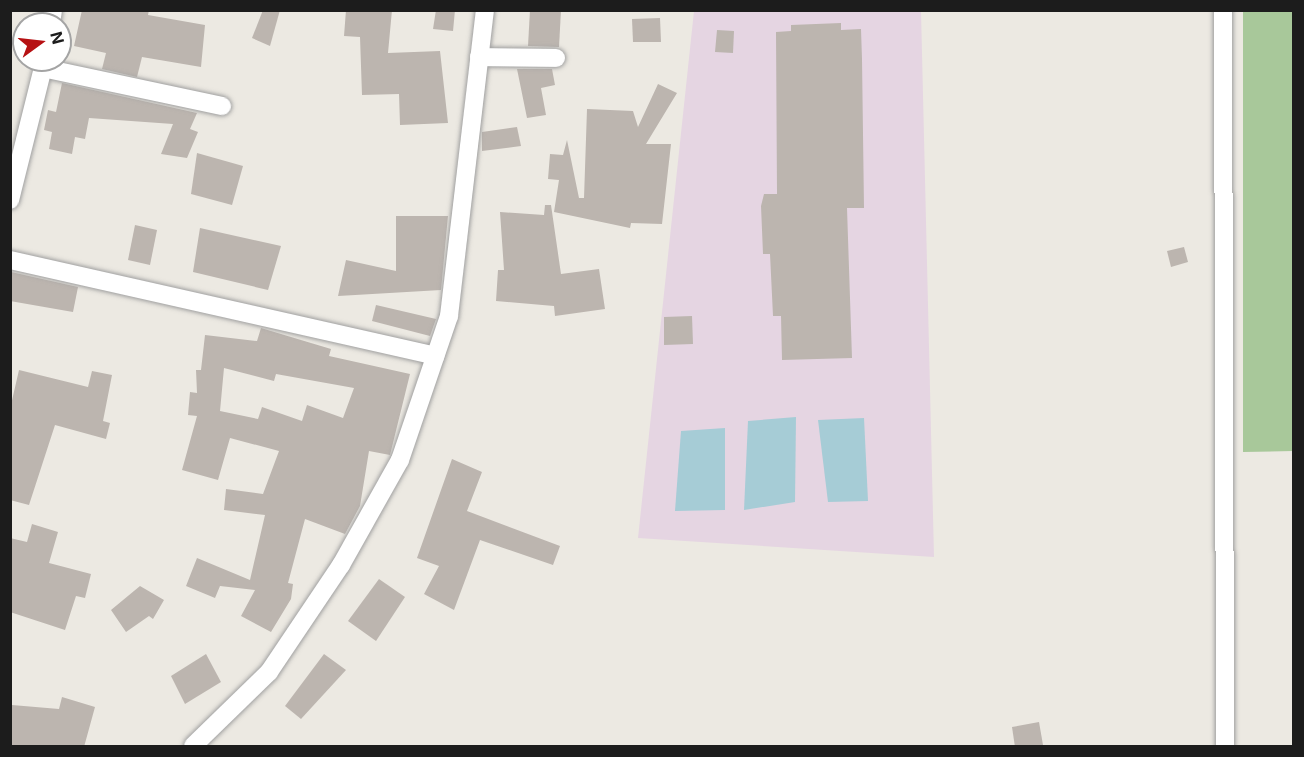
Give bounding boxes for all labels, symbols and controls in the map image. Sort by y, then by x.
north arrow [12,12,72,72]
text: N [46,29,69,46]

